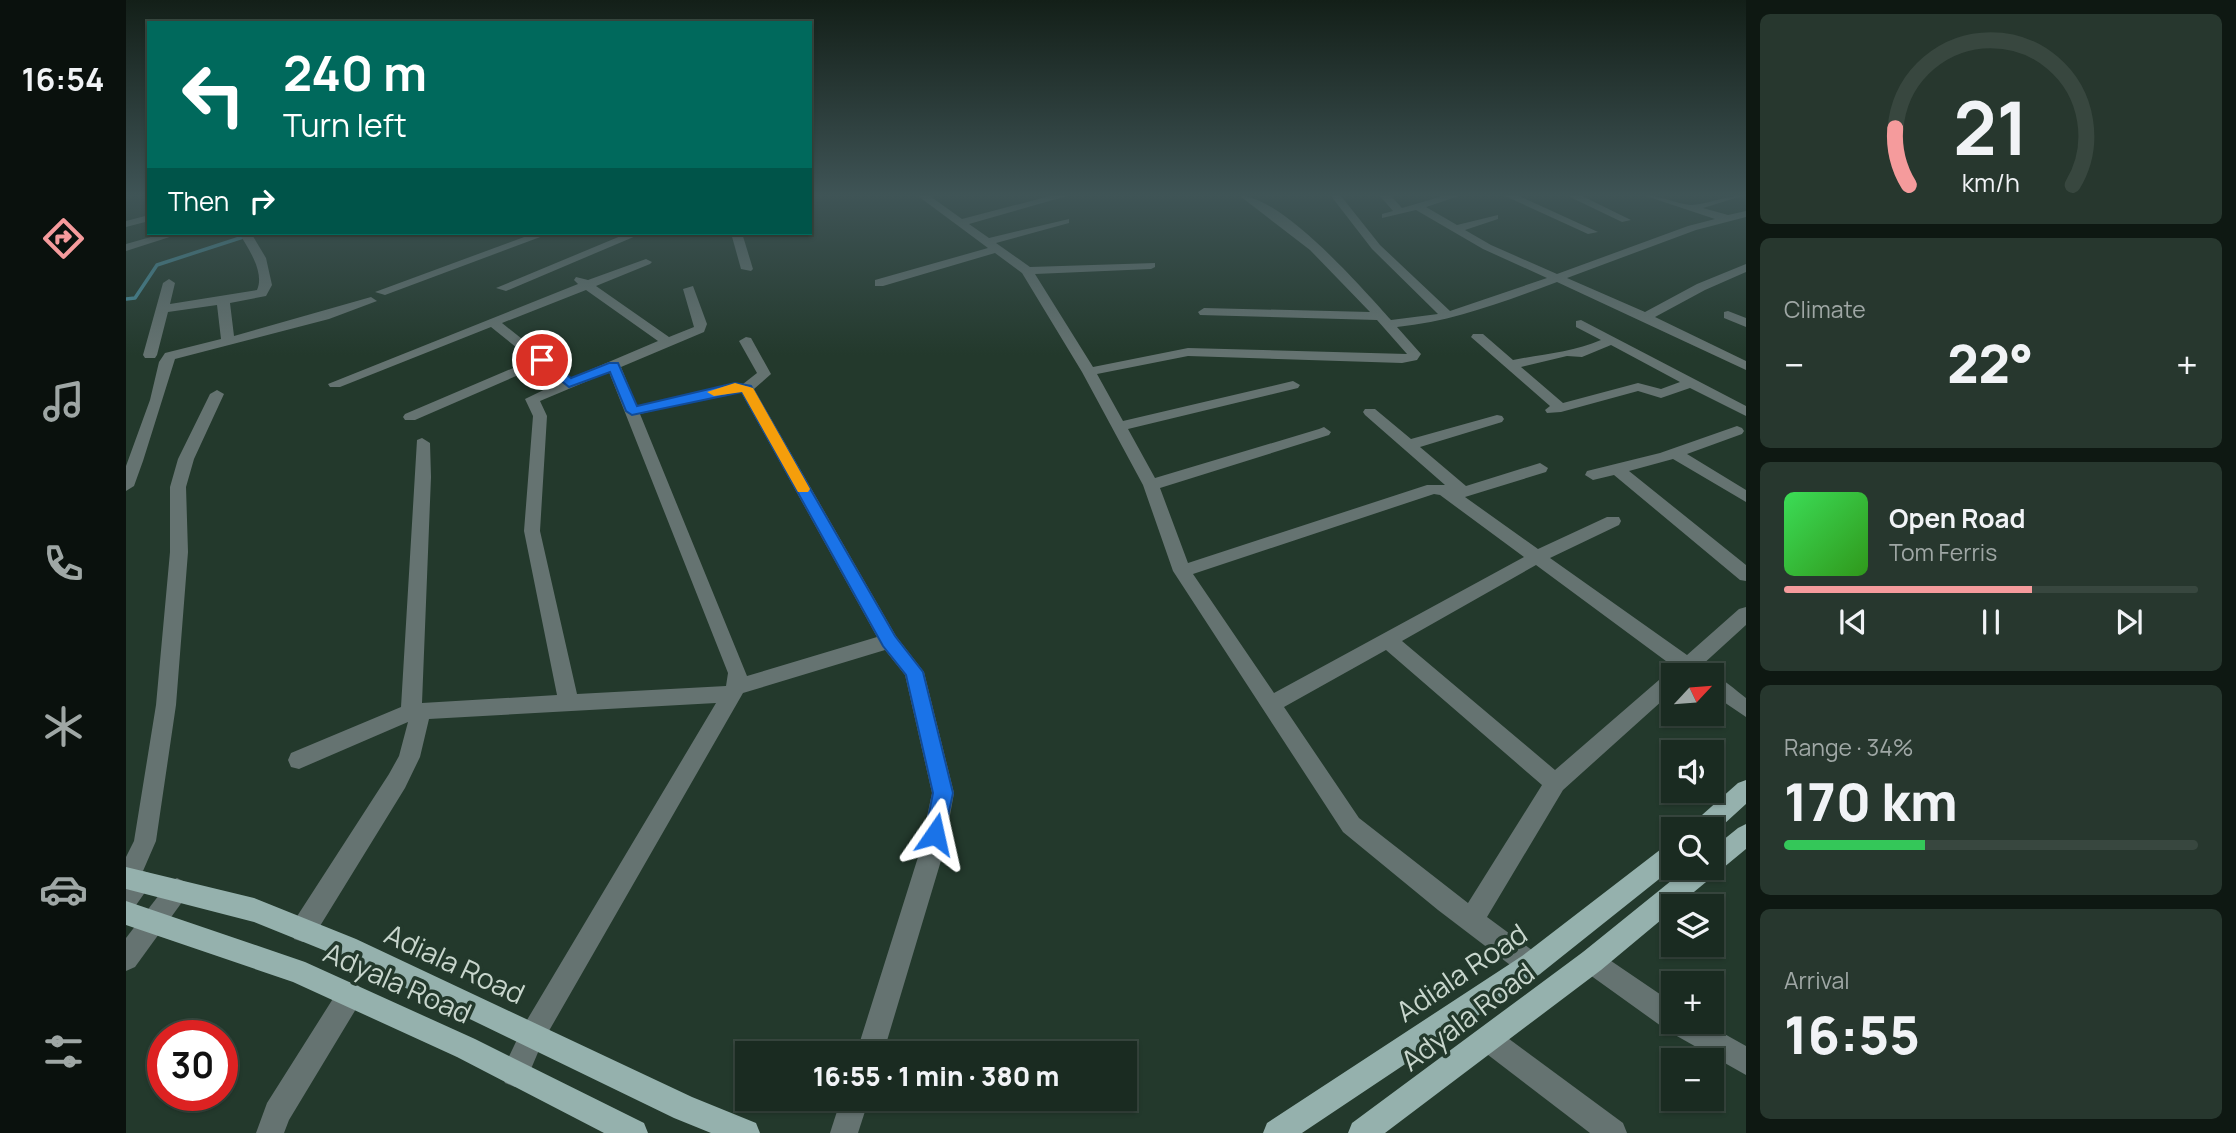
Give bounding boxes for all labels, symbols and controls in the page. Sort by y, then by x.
text: 240 m [283,39,427,106]
icon: left [168,49,259,140]
text: 16:54 [21,57,105,101]
text: 21 [1953,77,2029,177]
text: Turn left [283,103,407,147]
text: km/h [1962,165,2020,200]
icon: right [243,182,281,220]
text: Then [168,183,229,219]
icon: directions [39,214,88,263]
text: Climate [1784,293,1866,325]
text: 22° [1947,328,2033,399]
pin [512,330,572,390]
text: − [1784,338,1805,390]
text: + [2176,338,2198,390]
icon: arrive [523,341,561,379]
icon: music [39,377,88,426]
text: Open Road [1889,500,2025,536]
text: Tom Ferris [1889,536,1997,568]
icon: phone [39,539,88,588]
icon: previous [1834,603,1872,641]
icon: pause [1972,603,2010,641]
icon: next [2110,603,2148,641]
north arrow [1661,663,1724,726]
map controls [1661,663,1724,1111]
icon: climate [39,702,88,751]
text: Range · 34% [1784,731,1913,763]
button: sound [1661,740,1724,803]
text: 170 km [1784,766,1958,837]
position arrow [898,797,972,871]
button: search [1661,817,1724,880]
icon: car [39,865,88,914]
button: layers [1661,894,1724,957]
street label: Adiala Road [379,914,531,1012]
street label: Adiala Road [1388,914,1534,1030]
street label: Adyala Road [318,932,478,1032]
street label: Adyala Road [1392,953,1542,1079]
text: Arrival [1784,964,1850,996]
button: + [1661,971,1724,1034]
text: 16:55 [1784,999,1920,1070]
speed limit sign: 30 [147,1020,238,1111]
icon: filters [39,1027,88,1076]
button: − [1661,1048,1724,1111]
text: 16:55 · 1 min · 380 m [813,1058,1059,1094]

